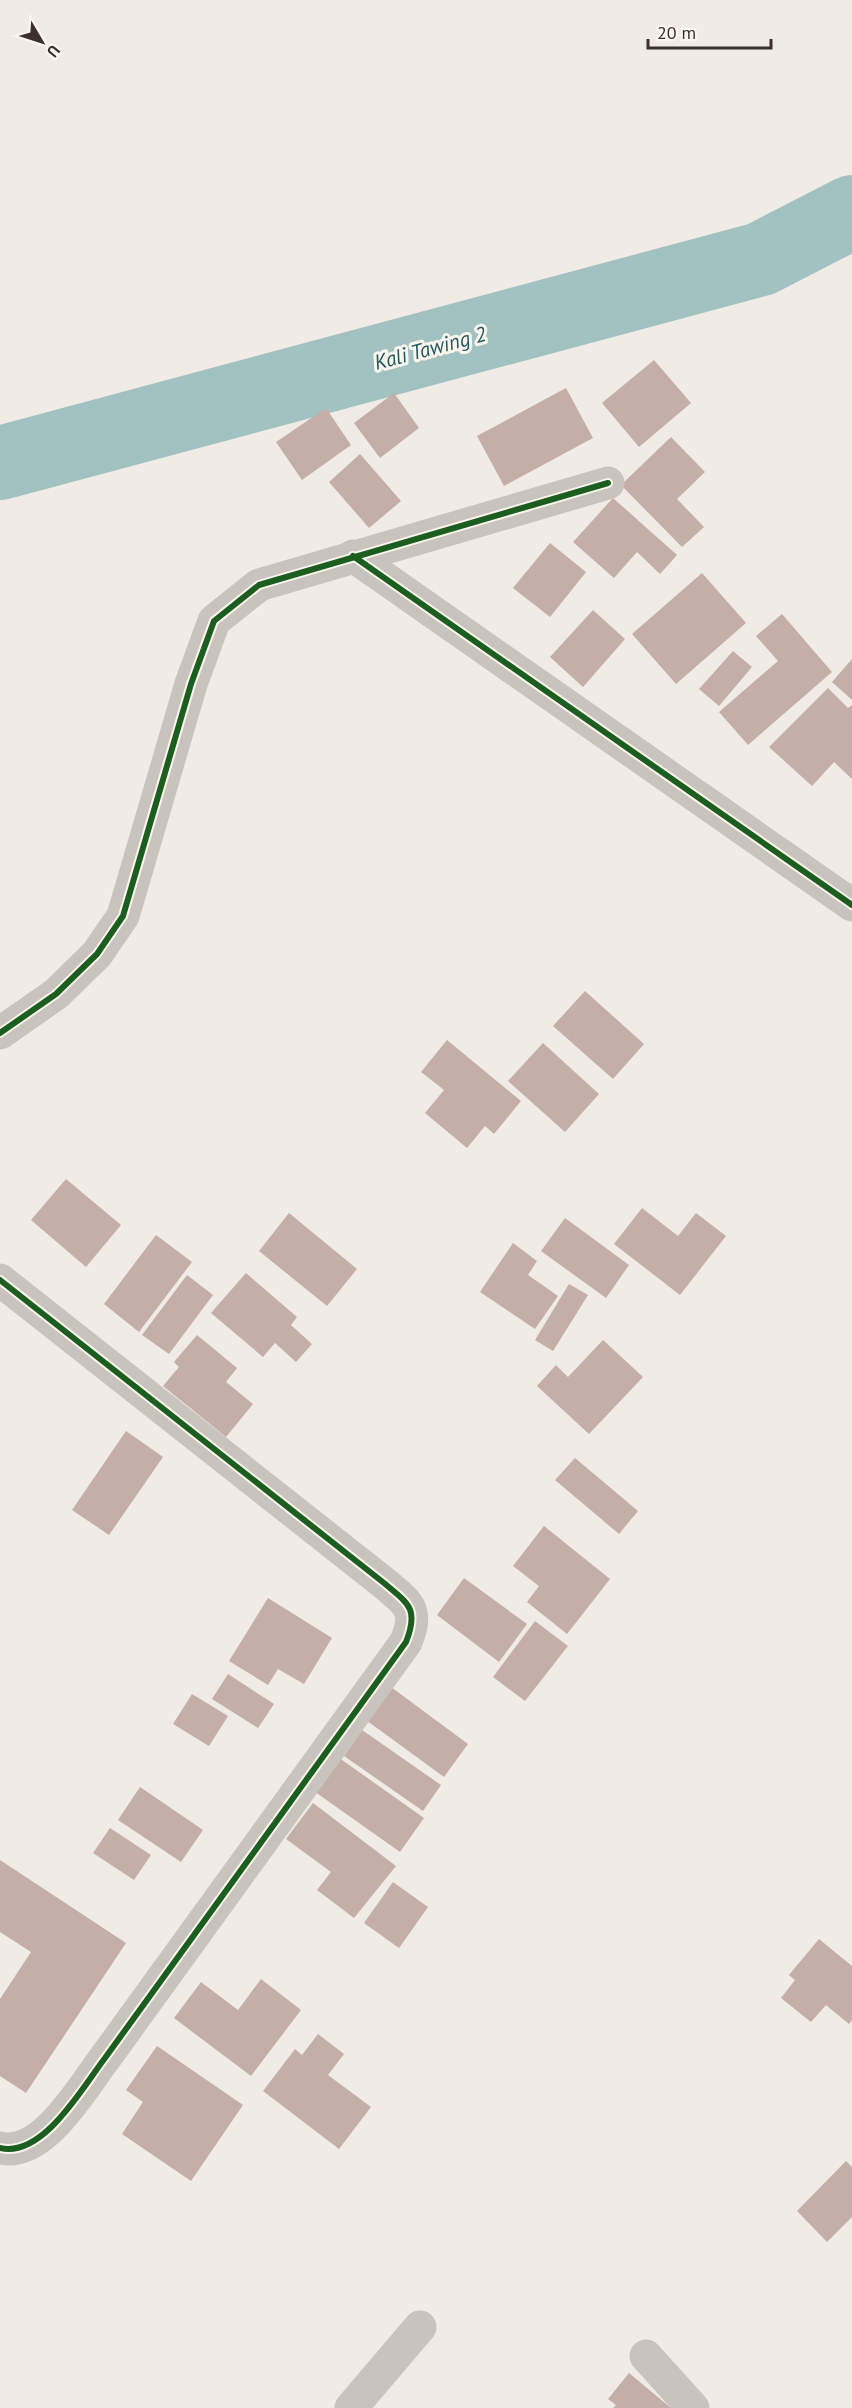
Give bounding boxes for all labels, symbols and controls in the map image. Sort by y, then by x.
north arrow [12,12,72,72]
scale bar [648,12,771,50]
text: 20 m [657,21,696,44]
text: U [43,41,65,62]
water label: Kali Tawing 2 [371,320,489,376]

